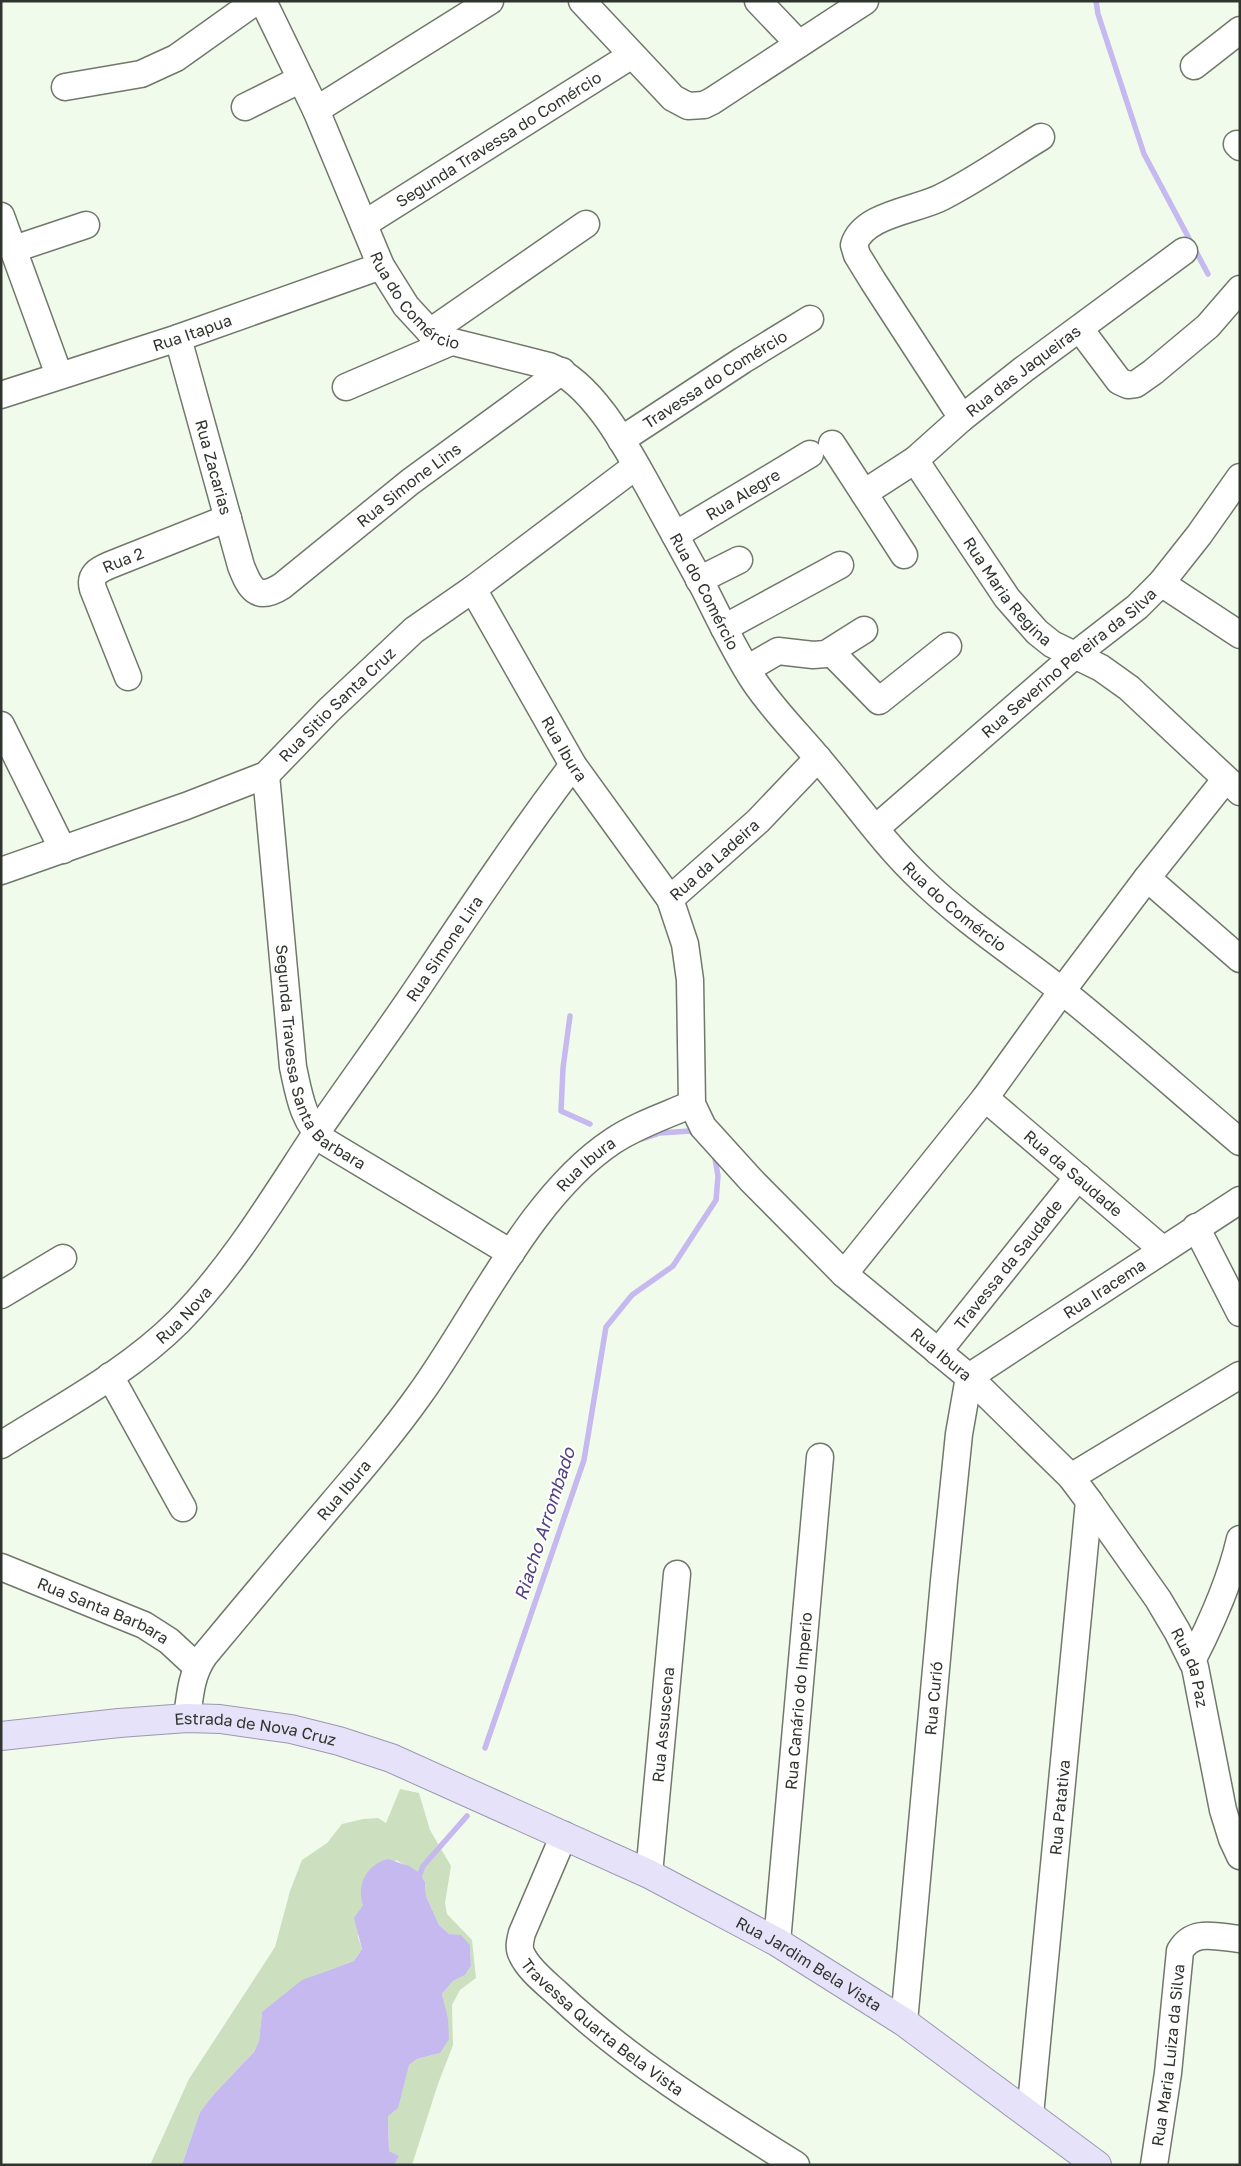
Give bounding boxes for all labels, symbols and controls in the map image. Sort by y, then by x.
street label: Segunda Travessa do Comércio [392,67,605,211]
street label: Rua do Comércio [366,248,462,353]
street label: Rua Itapua [150,310,234,356]
street label: Rua das Jaqueiras [962,321,1085,421]
street label: Travessa do Comércio [639,325,791,433]
street label: Rua Zacarias [191,417,236,517]
street label: Rua Simone Lins [352,438,465,531]
street label: Rua Alegre [702,464,784,524]
street label: Rua do Comércio [666,529,744,653]
street label: Rua Maria Regina [959,533,1056,650]
street label: Rua 2 [99,543,147,577]
street label: Rua Severino Pereira da Silva [977,583,1161,742]
street label: Rua Sitio Santa Cruz [274,643,400,766]
street label: Rua Ibura [537,712,592,786]
street label: Rua da Ladeira [665,815,763,905]
street label: Rua do Comércio [899,857,1010,956]
street label: Rua Simone Lira [401,892,487,1005]
street label: Segunda Travessa Santa Barbara [272,944,370,1174]
street label: Rua da Saudade [1020,1126,1127,1221]
street label: Rua Ibura [552,1132,619,1196]
street label: Travessa da Saudade [950,1195,1066,1334]
street label: Rua Iracema [1059,1254,1149,1323]
street label: Rua Nova [151,1282,216,1348]
street label: Rua Ibura [907,1323,976,1385]
water label: Riacho Arrombado [509,1443,579,1603]
street label: Rua Ibura [312,1456,375,1524]
street label: Rua Santa Barbara [34,1573,173,1648]
street label: Rua Canário do Imperio [781,1611,816,1791]
street label: Rua da Paz [1167,1624,1213,1709]
street label: Rua Curió [920,1661,947,1736]
street label: Rua Assuscena [648,1666,678,1783]
street label: Estrada de Nova Cruz [173,1708,338,1750]
street label: Rua Patativa [1045,1759,1074,1856]
street label: Rua Jardim Bela Vista [733,1912,885,2015]
street label: Travessa Quarta Bela Vista [517,1955,688,2100]
street label: Rua Maria Luiza da Silva [1147,1963,1189,2148]

